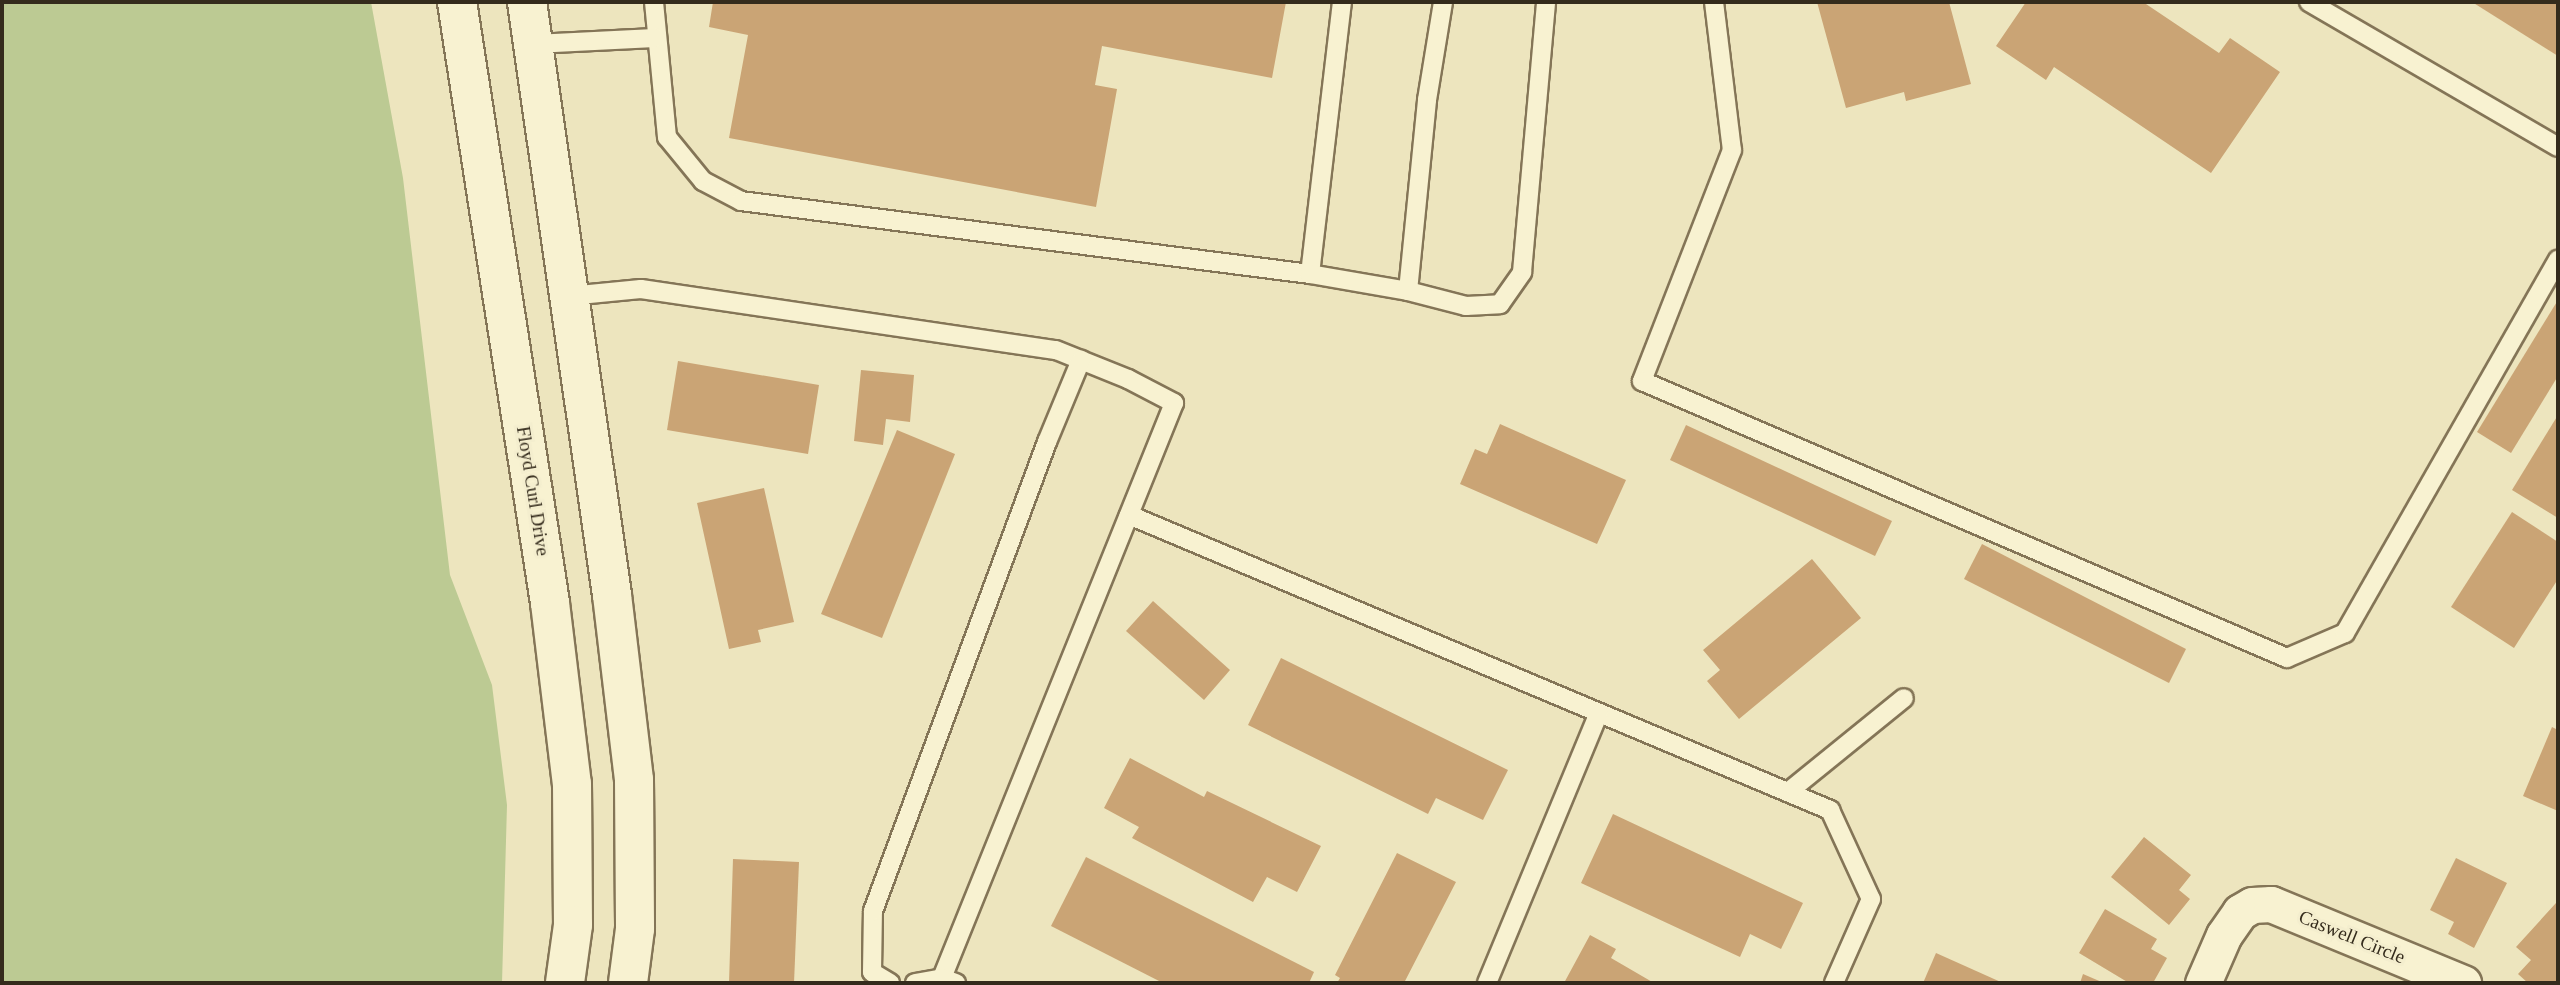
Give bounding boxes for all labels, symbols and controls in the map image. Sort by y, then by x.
street label: Floyd Curl Drive [512,425,554,557]
street label: Caswell Circle [2296,905,2408,969]

